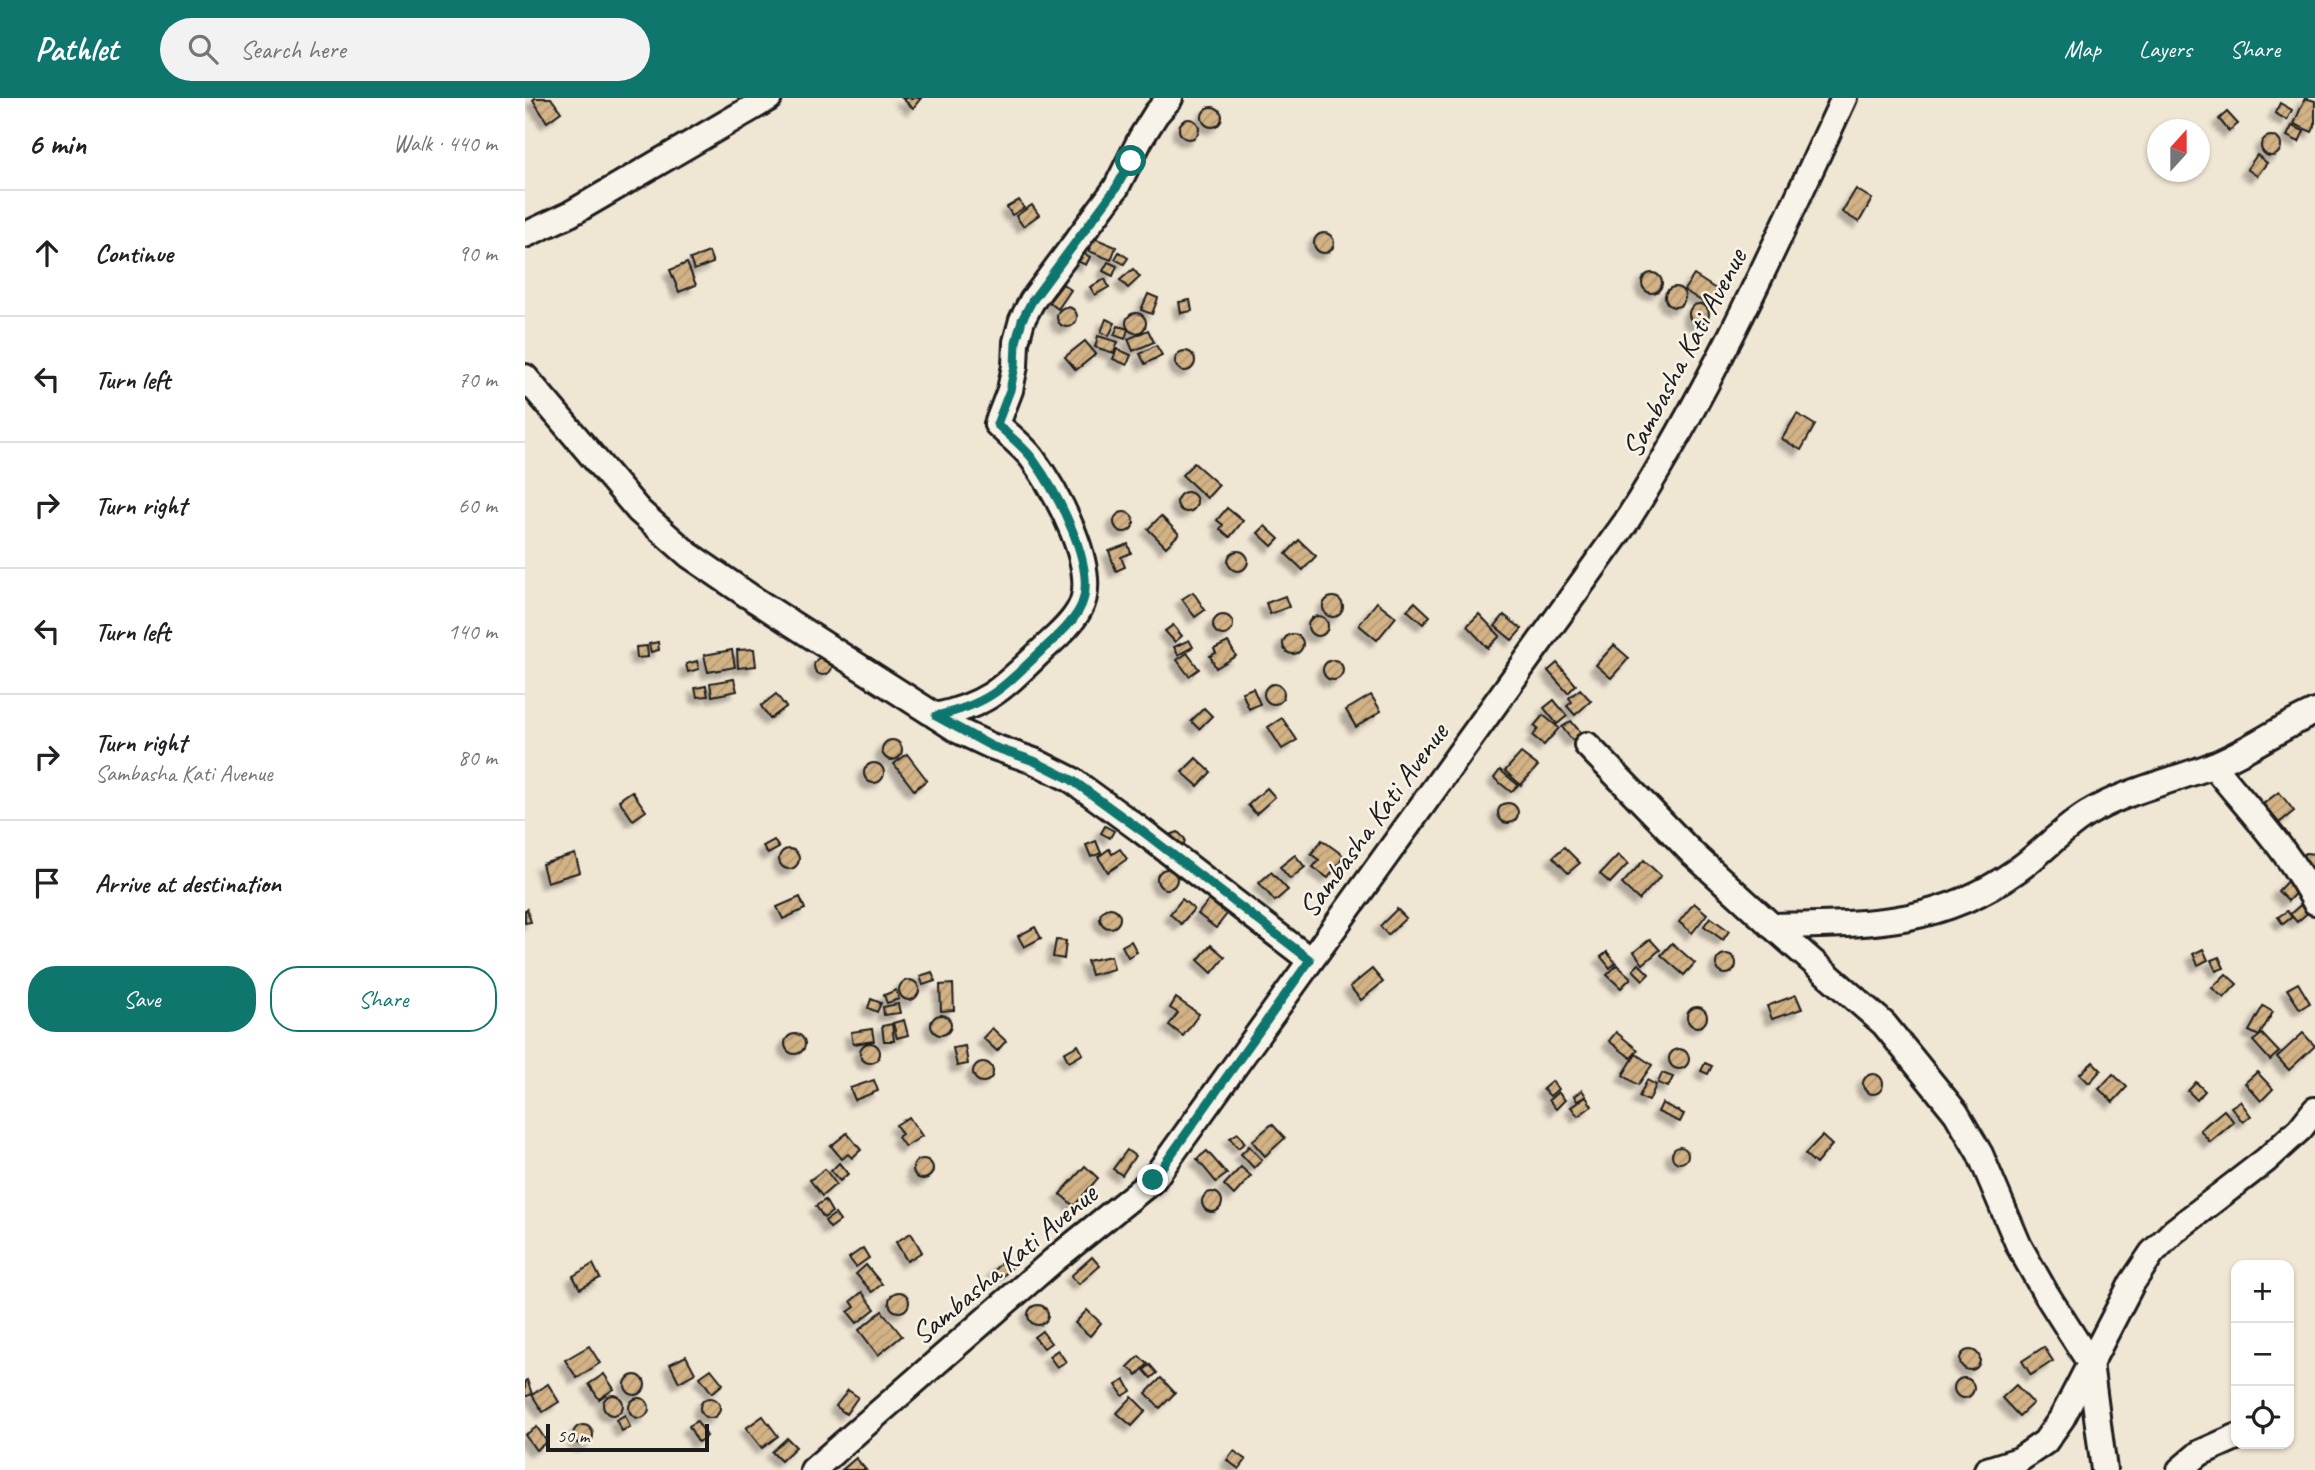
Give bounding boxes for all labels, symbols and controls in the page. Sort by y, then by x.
search box [160,18,650,81]
text: Pathlet [35,28,118,70]
icon: search [184,30,222,68]
text: Search here [240,33,346,66]
text: Map [2064,34,2101,64]
text: Layers [2139,34,2192,64]
text: Share [2230,34,2280,64]
north arrow [2147,119,2210,182]
text: 6 min [28,125,86,163]
text: Walk · 440 m [393,129,497,158]
route start [1115,145,1146,176]
icon: ahead [28,234,66,272]
text: Continue [95,237,173,270]
text: 90 m [458,239,497,268]
street label: Sambasha Kati Avenue [1613,240,1756,464]
icon: left [28,360,66,398]
text: Turn left [95,363,170,396]
text: 70 m [458,365,497,394]
icon: right [28,486,66,524]
text: Turn right [95,489,186,522]
text: 60 m [458,491,497,520]
icon: left [28,612,66,650]
text: Turn left [95,615,170,648]
text: 140 m [448,617,497,646]
street label: Sambasha Kati Avenue [1290,713,1458,925]
text: Turn right [95,726,186,759]
icon: right [28,738,66,776]
text: 80 m [458,743,497,772]
text: Sambasha Kati Avenue [95,759,272,788]
icon: arrive [28,864,66,902]
text: Arrive at destination [95,867,281,900]
button: Save [28,966,256,1032]
button: Share [270,966,497,1032]
route end [1137,1164,1168,1195]
street label: Sambasha Kati Avenue [903,1174,1107,1353]
map controls [2231,1260,2294,1449]
button: + [2231,1260,2294,1323]
button: − [2231,1323,2294,1386]
button: locate [2231,1386,2294,1449]
scale bar [546,1421,709,1453]
text: 50 m [557,1424,589,1448]

